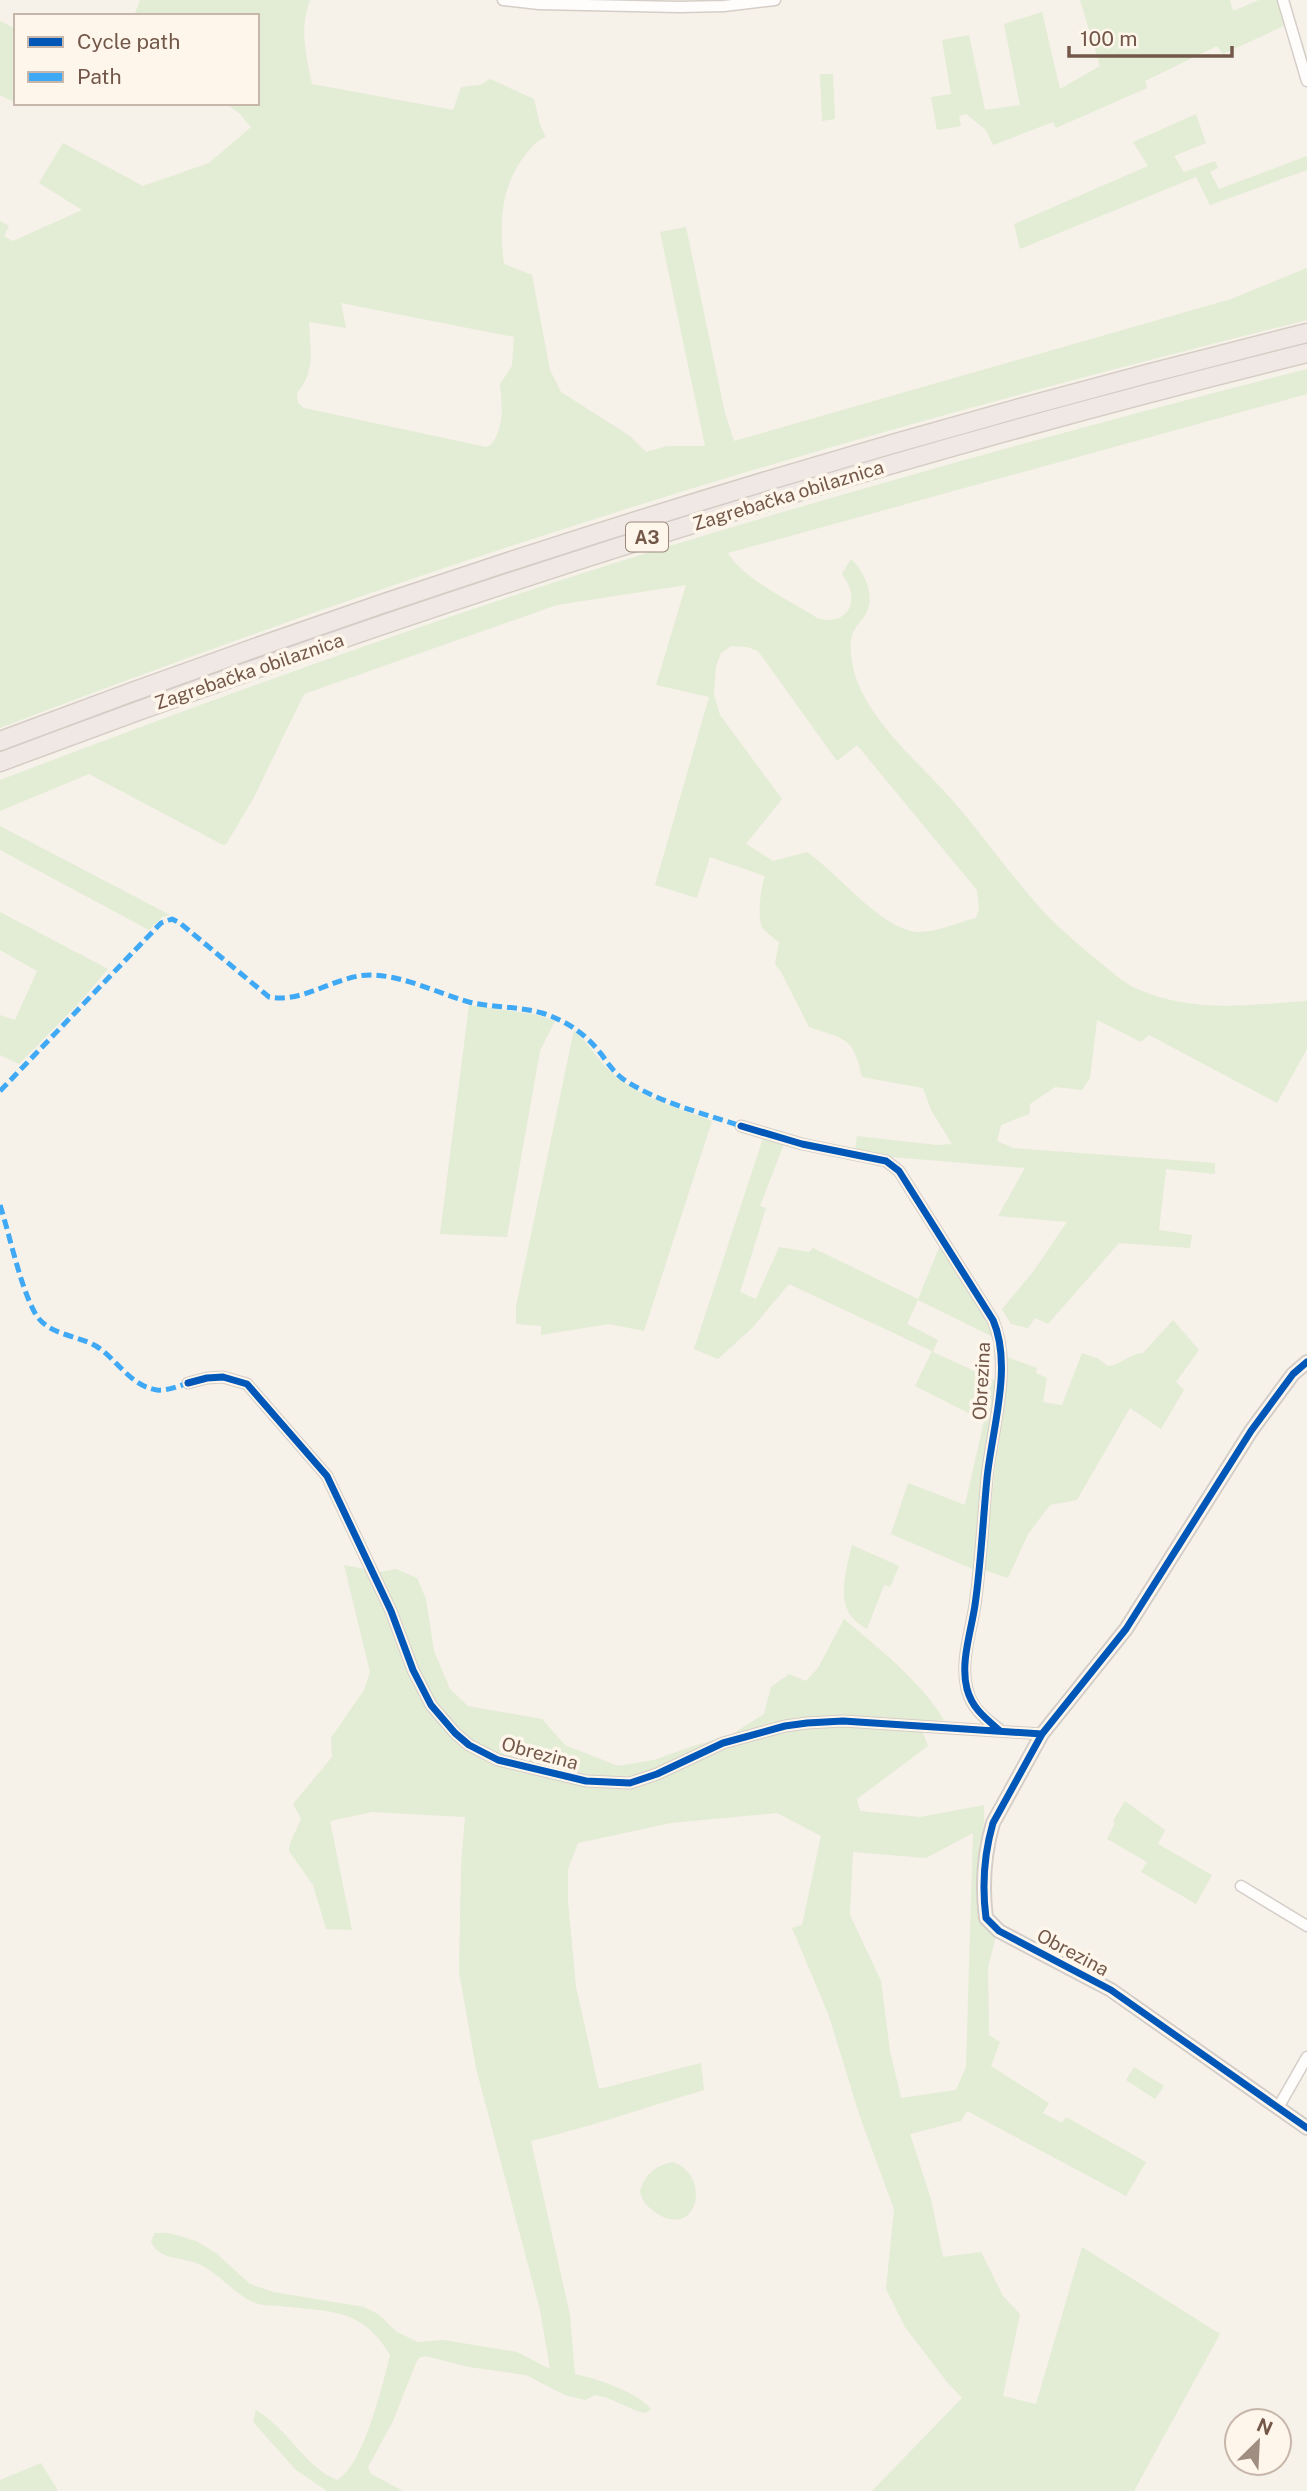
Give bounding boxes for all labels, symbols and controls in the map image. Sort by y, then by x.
legend [14,14,259,105]
scale bar [1069,14,1232,58]
text: 100 m [1080,26,1137,51]
text: Cycle path [77,29,180,54]
text: Path [77,64,122,89]
street label: Zagrebačka obilaznica [690,455,886,535]
road number: A3 [626,522,668,552]
street label: Zagrebačka obilaznica [152,628,346,714]
street label: Obrezina [968,1341,994,1421]
street label: Obrezina [499,1732,581,1774]
street label: Obrezina [1033,1924,1113,1980]
north arrow [1223,2407,1293,2477]
text: N [1254,2413,1276,2440]

